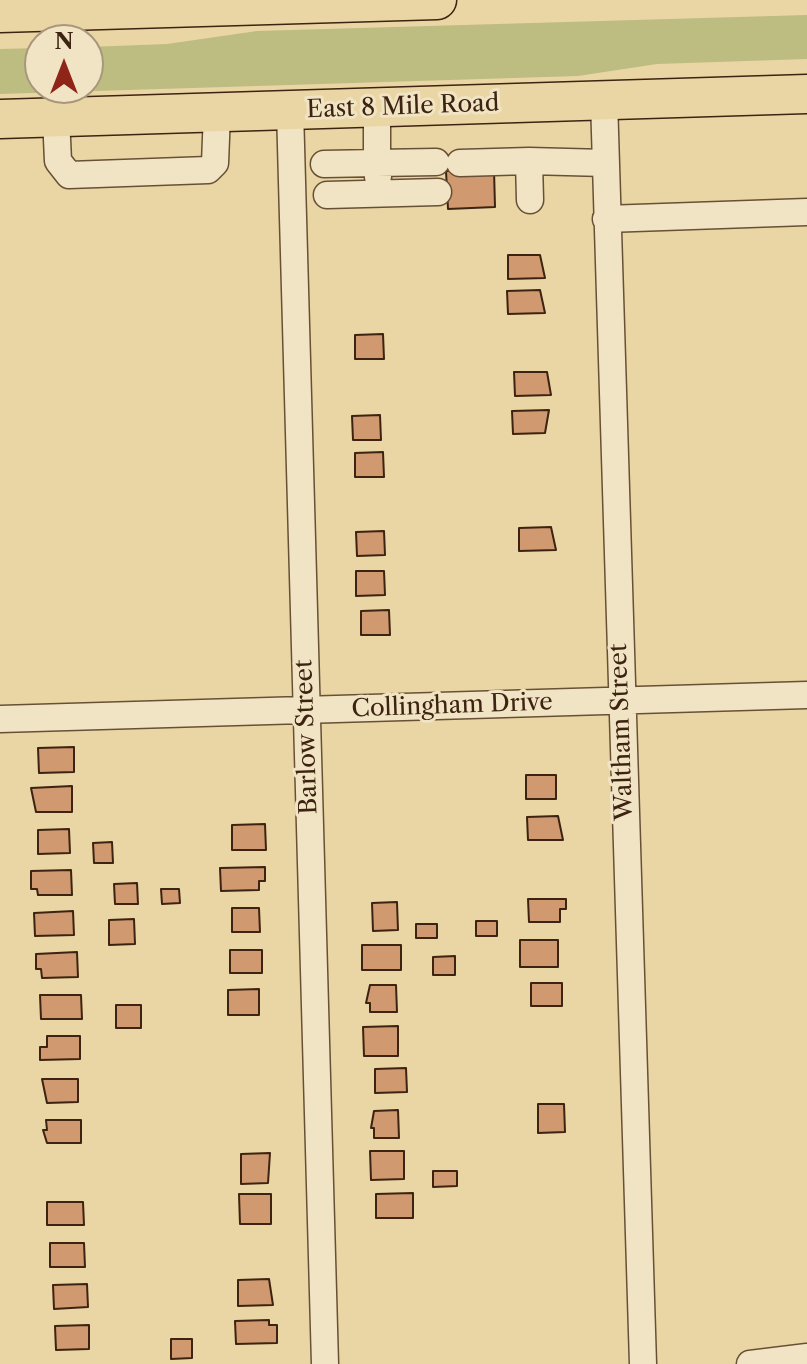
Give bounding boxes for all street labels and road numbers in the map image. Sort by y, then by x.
street label: East 8 Mile Road [306,89,500,125]
street label: Waltham Street [605,643,639,821]
street label: Barlow Street [290,659,324,815]
street label: Collingham Drive [351,688,553,724]

